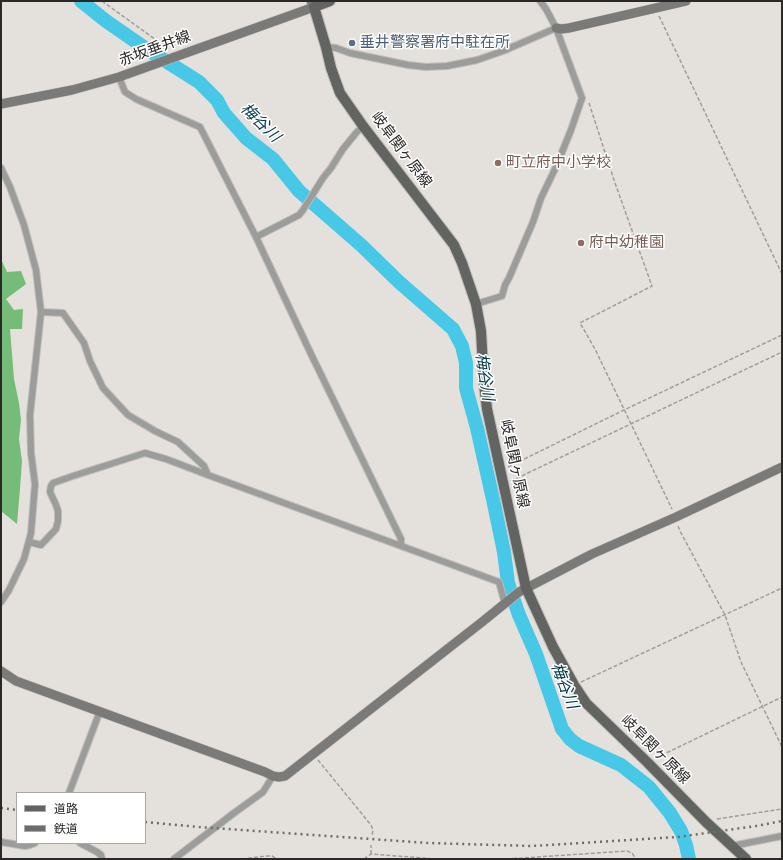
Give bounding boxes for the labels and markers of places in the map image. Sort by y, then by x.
place label: 垂井警察署府中駐在所 [360,34,510,52]
marker: 垂井警察署府中駐在所 [347,38,357,48]
place label: 町立府中小学校 [506,154,611,172]
marker: 町立府中小学校 [493,158,503,168]
place label: 府中幼稚園 [589,234,664,252]
marker: 府中幼稚園 [576,238,586,248]

